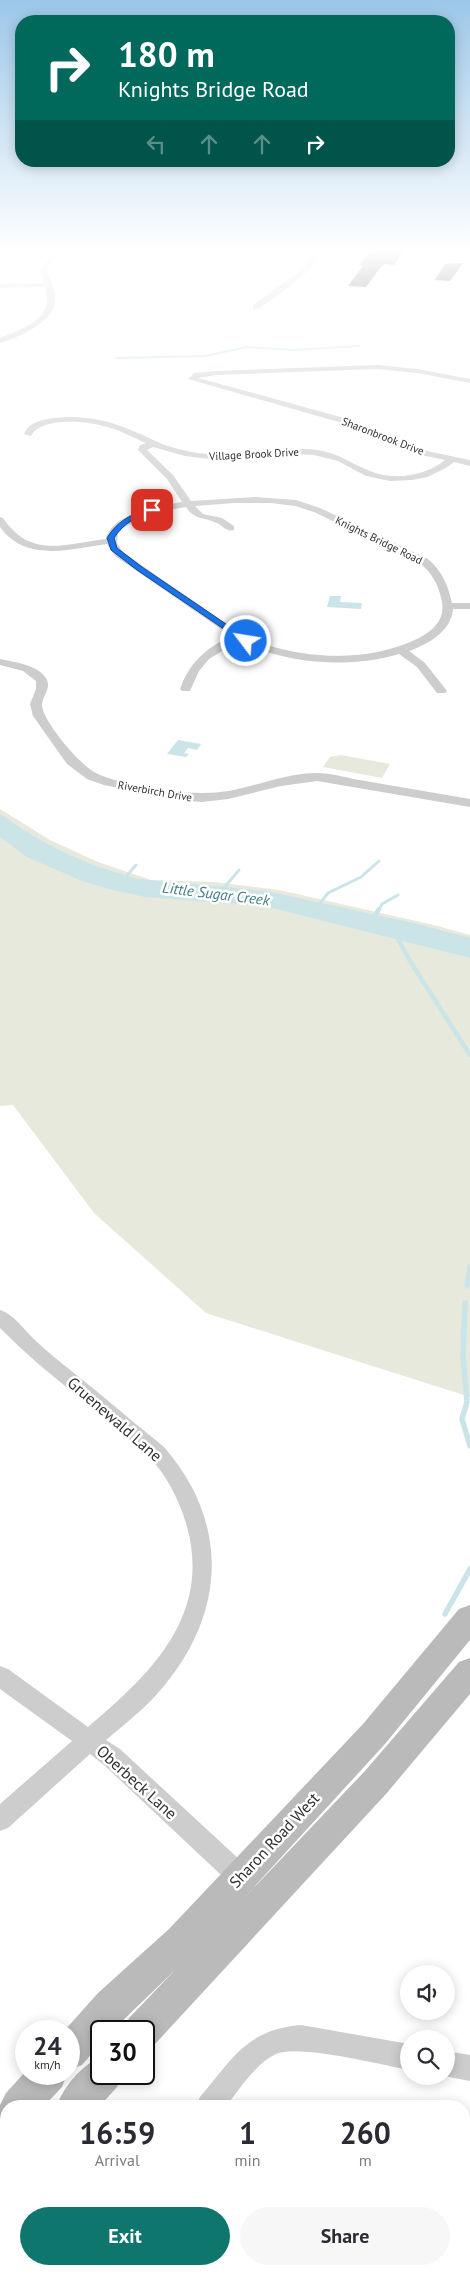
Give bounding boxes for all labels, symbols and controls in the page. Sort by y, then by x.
text: 180 m [118,31,215,77]
icon: right [35,35,100,100]
text: Knights Bridge Road [118,75,309,103]
icon: left [142,130,170,158]
icon: ahead [195,130,223,158]
icon: ahead [248,130,276,158]
icon: right [301,130,329,158]
street label: Sharonbrook Drive [340,414,426,458]
street label: Village Brook Drive [208,445,300,463]
pin [131,489,173,531]
icon: arrive [138,496,166,524]
street label: Knights Bridge Road [333,513,425,567]
position arrow [219,614,271,666]
street label: Riverbirch Drive [117,778,194,804]
water label: Little Sugar Creek [161,877,272,910]
street label: Gruenewald Lane [64,1373,166,1465]
street label: Oberbeck Lane [93,1741,181,1823]
street label: Sharon Road West [225,1788,324,1892]
map controls [400,1965,455,2085]
button: sound [400,1965,455,2020]
speed limit sign: 30 [90,2020,155,2085]
text: 24 [33,2030,62,2062]
button: search [400,2030,455,2085]
text: km/h [34,2057,61,2072]
text: 16:59 [79,2113,155,2152]
text: 1 [239,2113,256,2152]
text: 260 [340,2113,391,2152]
text: Arrival [95,2150,140,2170]
text: min [235,2150,261,2170]
text: m [359,2150,372,2170]
button: Exit [20,2207,230,2265]
button: Share [240,2207,450,2265]

